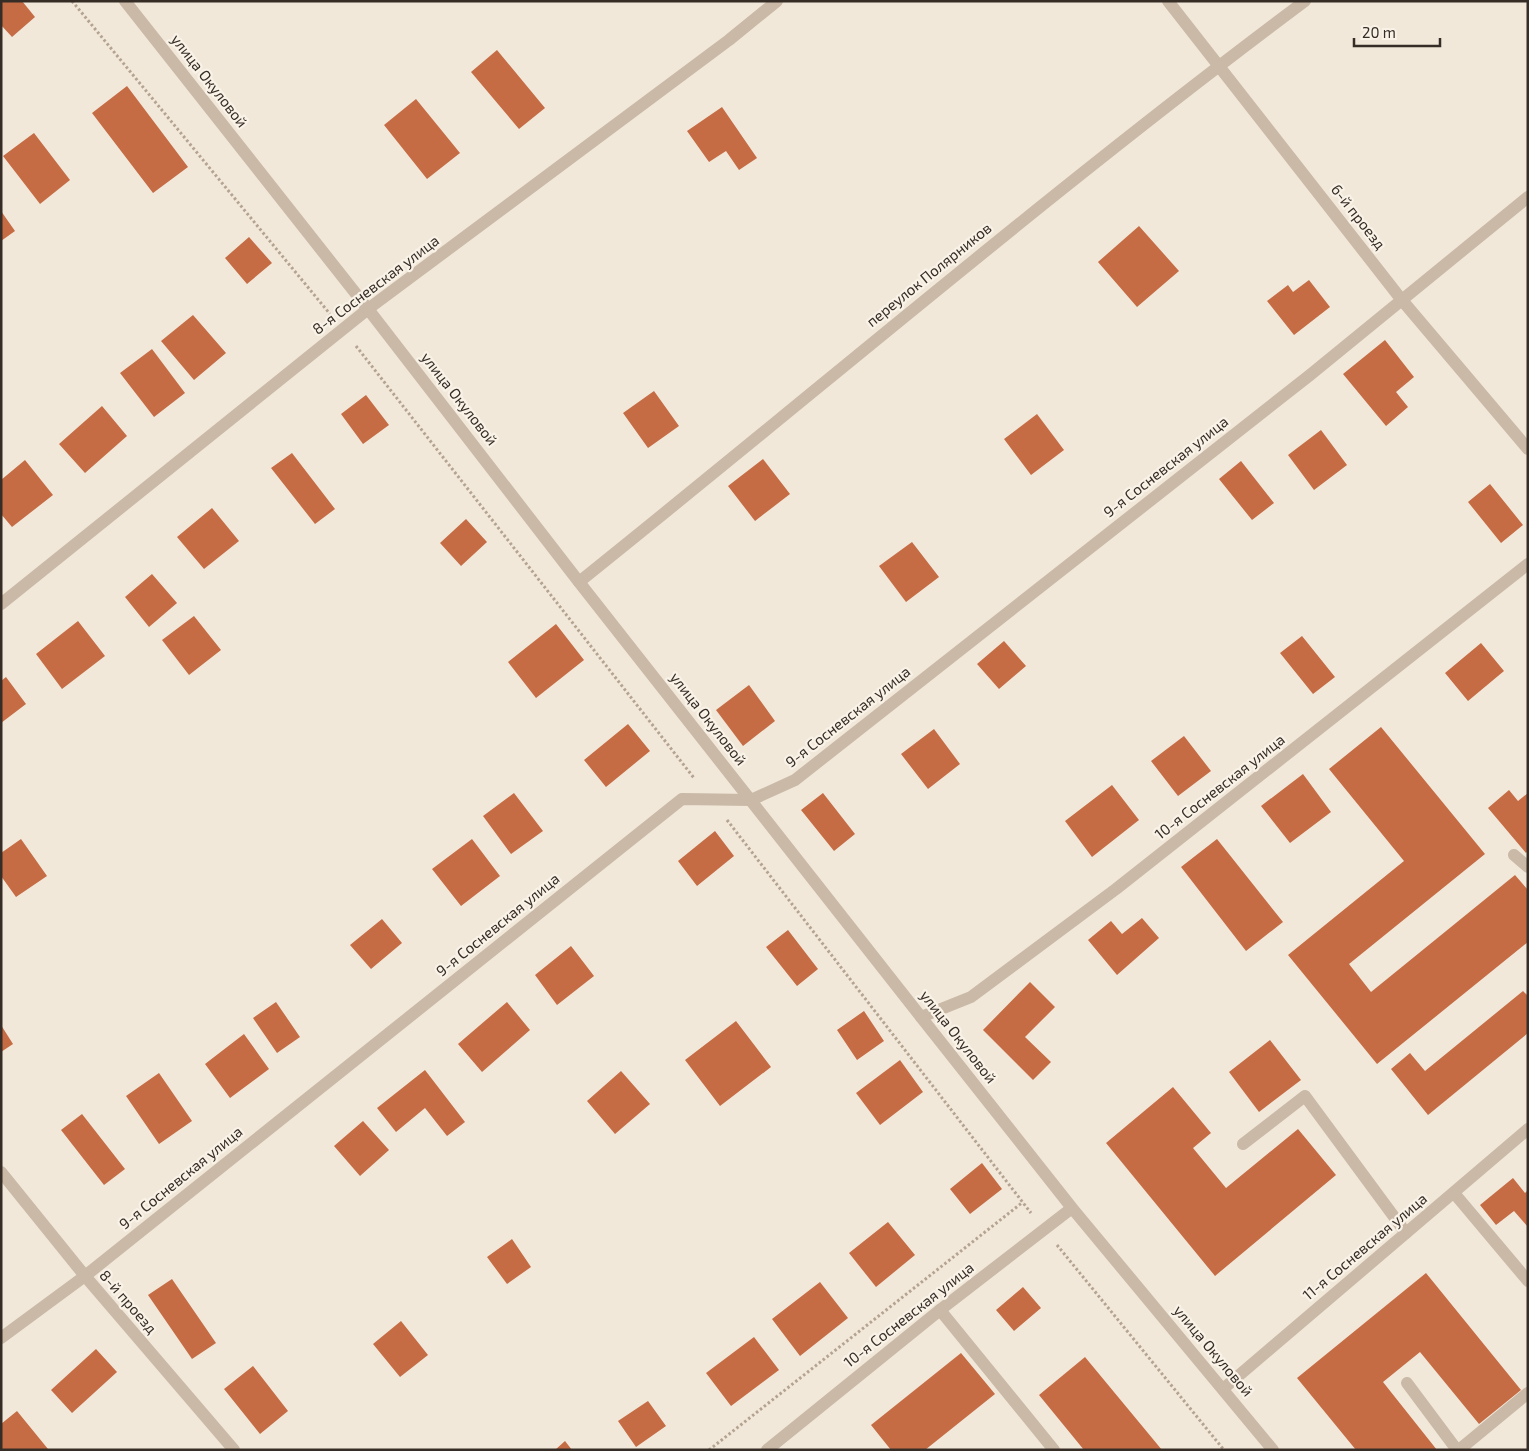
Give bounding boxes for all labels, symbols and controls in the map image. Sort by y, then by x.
scale bar [1354,15,1440,47]
text: 20 m [1362,23,1396,41]
street label: улица Окуловой [167,30,252,131]
street label: 6-й проезд [1328,180,1390,253]
street label: переулок Полярников [862,218,995,331]
street label: 8-я Сосневская улица [309,231,443,339]
street label: улица Окуловой [417,348,502,449]
street label: 9-я Сосневская улица [1099,412,1232,521]
street label: 9-я Сосневская улица [781,662,914,771]
street label: улица Окуловой [666,668,751,769]
street label: 10-я Сосневская улица [1151,730,1289,843]
street label: 9-я Сосневская улица [432,869,563,980]
street label: улица Окуловой [916,986,1001,1087]
street label: 9-я Сосневская улица [115,1122,246,1233]
street label: 11-я Сосневская улица [1299,1189,1431,1304]
street label: 10-я Сосневская улица [840,1258,978,1371]
street label: 8-й проезд [96,1266,161,1337]
street label: улица Окуловой [1170,1301,1257,1400]

